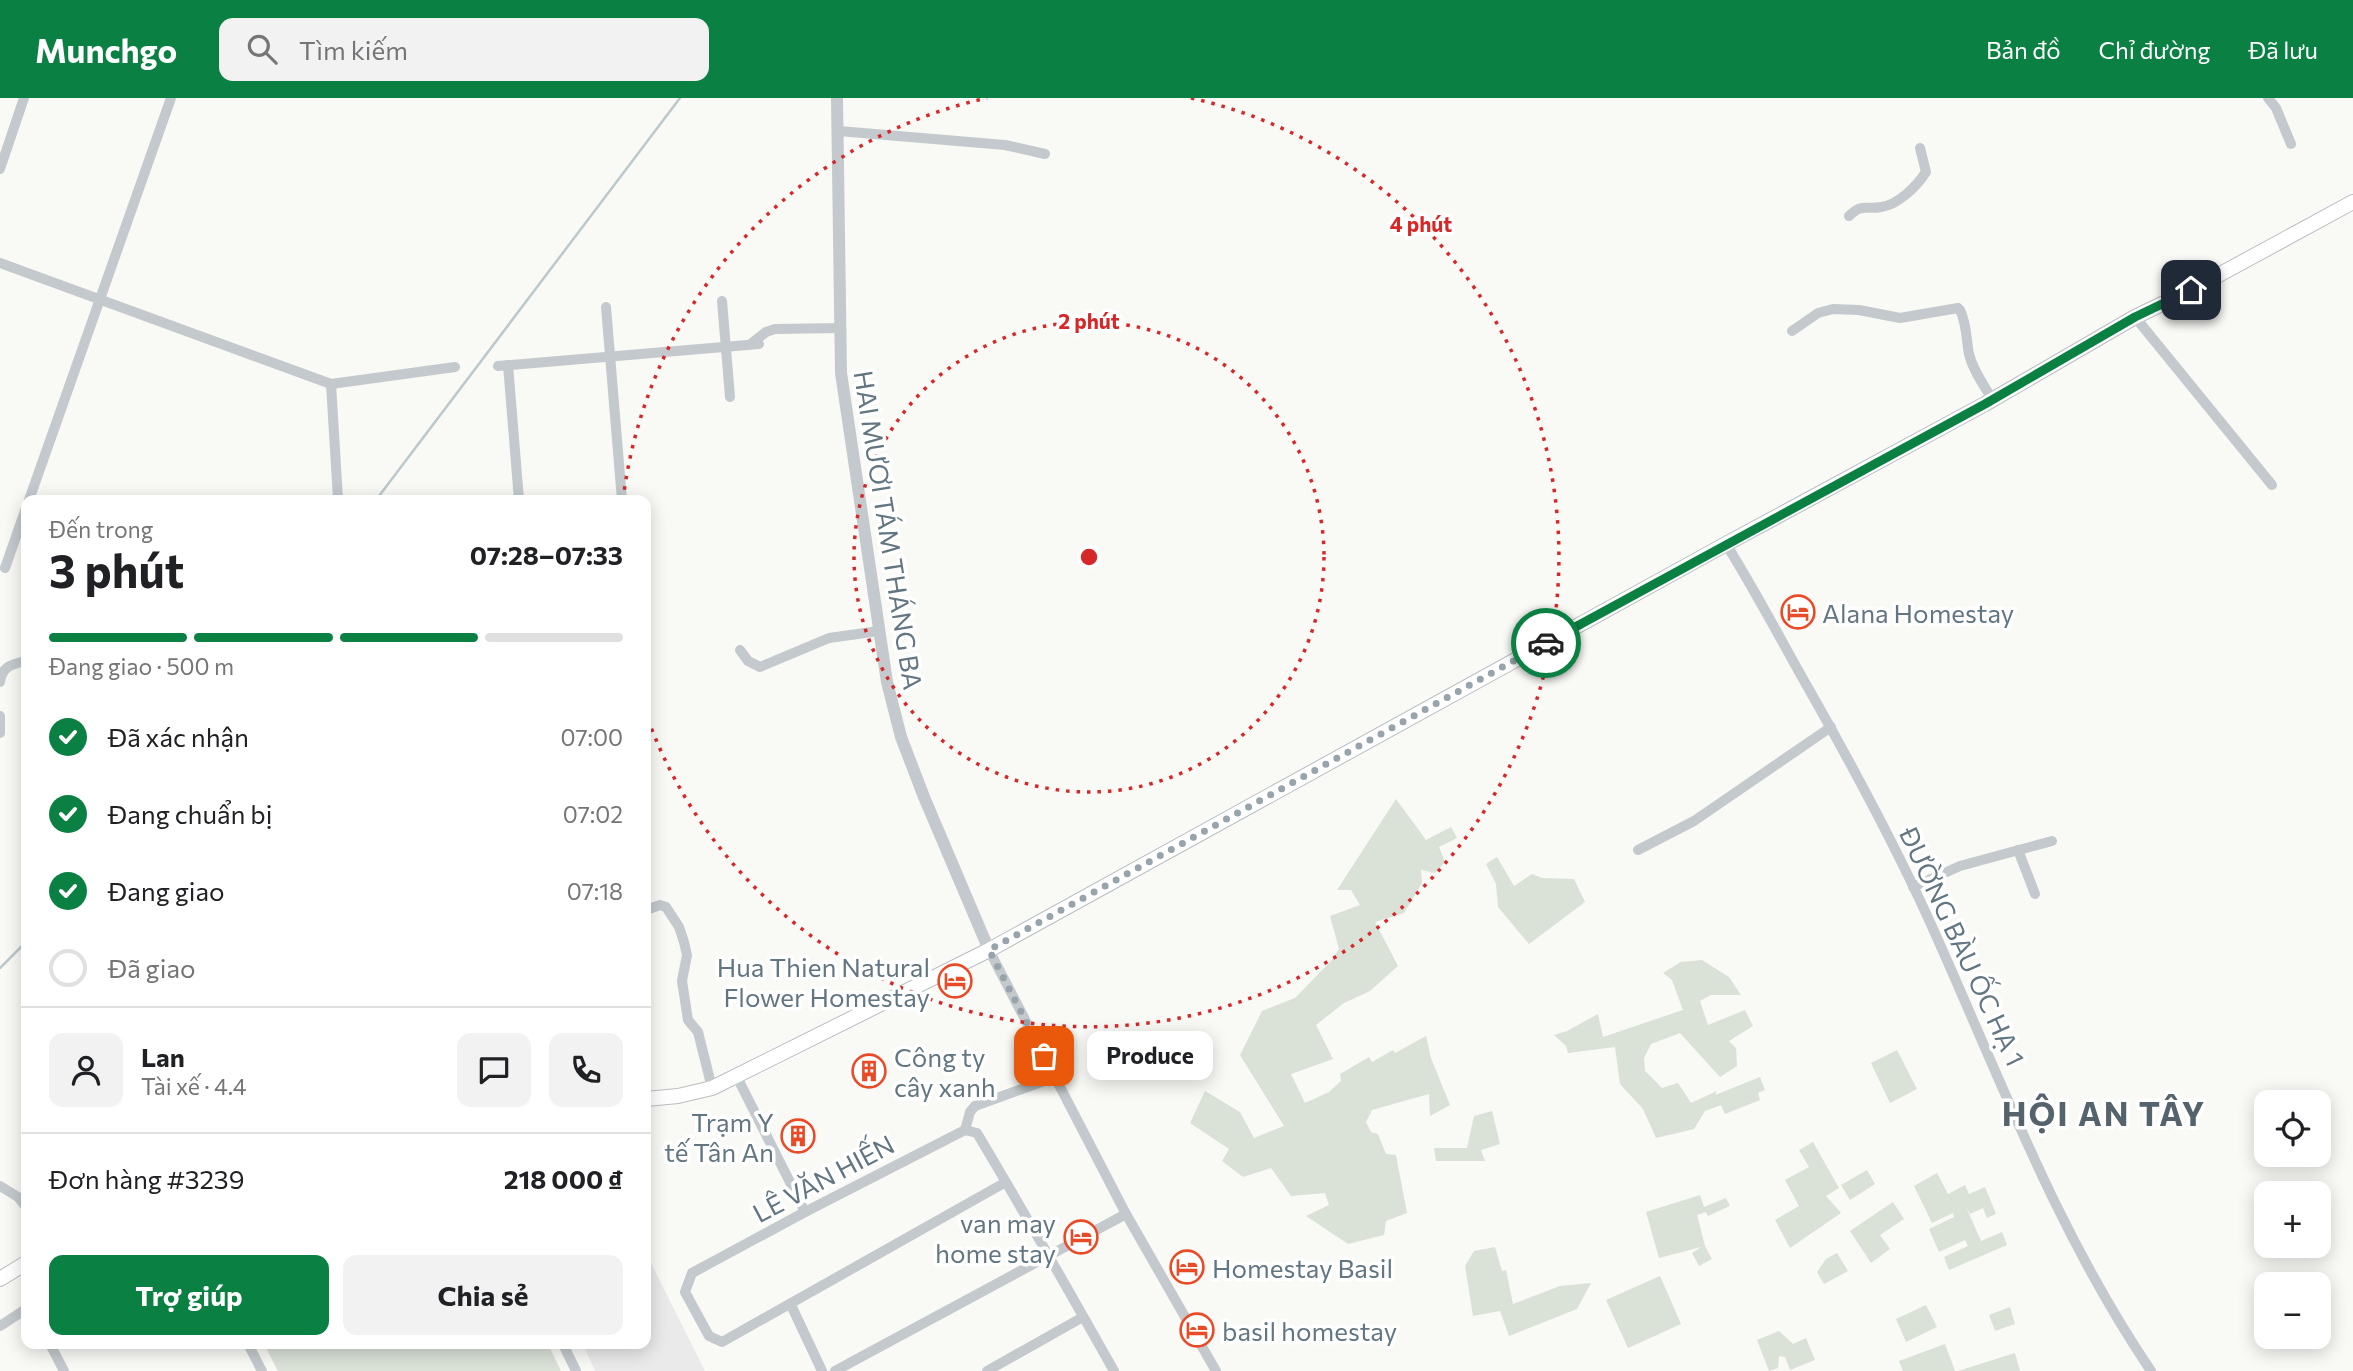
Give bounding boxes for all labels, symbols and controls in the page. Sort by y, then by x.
search box [219,18,709,81]
text: Munchgo [35,29,177,70]
icon: search [243,30,281,68]
text: Tìm kiếm [299,34,408,65]
text: Bản đồ [1986,35,2061,64]
text: Chỉ đường [2099,35,2210,64]
text: Đã lưu [2248,35,2318,64]
text: 4 phút [1390,211,1452,236]
pin [2161,260,2221,320]
icon: home [2172,271,2210,309]
text: 2 phút [1058,308,1120,333]
street label: HAI MƯƠI TÁM THÁNG BA [848,368,930,692]
text: Đến trong [49,515,153,543]
text: 07:28–07:33 [470,539,623,570]
text: 3 phút [49,541,184,597]
centre of rings [1077,545,1101,569]
hotel icon: Alana Homestay [1779,593,1817,631]
place label: Alana Homestay [1822,597,2014,628]
courier [1511,608,1581,678]
icon: car [1527,624,1565,662]
text: Đang giao · 500 m [49,652,234,680]
icon: check [49,718,87,756]
text: Đã xác nhận [108,721,249,752]
text: 07:00 [561,723,623,751]
icon: check [49,795,87,833]
text: Đang chuẩn bị [108,798,272,829]
text: 07:02 [563,800,623,828]
street label: ĐƯỜNG BÀU ỐC HẠ 1 [1894,819,2035,1070]
icon: check [49,872,87,910]
text: Đang giao [108,875,225,906]
text: 07:18 [567,877,623,905]
place label: Hua Thien Natural Flower Homestay [717,951,930,1012]
text: Đã giao [108,952,196,983]
hotel icon: Hua Thien Natural Flower Homestay [936,962,974,1000]
pin [1014,1026,1074,1086]
callout: Produce [1086,1032,1212,1080]
button: person [49,1033,123,1107]
button: chat [457,1033,531,1107]
button: phone [549,1033,623,1107]
icon: bag [1025,1037,1063,1075]
text: Lan [141,1041,185,1072]
place label: Công ty cây xanh [894,1041,996,1102]
text: Produce [1106,1041,1194,1069]
building icon: Công ty cây xanh [850,1052,888,1090]
text: Tài xế · 4.4 [141,1072,247,1100]
map controls [2254,1090,2331,1349]
button: locate [2254,1090,2331,1167]
district label: HỘI AN TÂY [2002,1092,2206,1134]
place label: Trạm Y tế Tân An [664,1106,774,1167]
building icon: Trạm Y tế Tân An [779,1117,817,1155]
street label: LÊ VĂN HIẾN [746,1125,899,1228]
text: Đơn hàng #3239 [49,1163,244,1194]
text: 218 000 ₫ [504,1163,623,1194]
button: + [2254,1181,2331,1258]
place label: van may home stay [935,1207,1056,1268]
hotel icon: van may home stay [1062,1218,1100,1256]
hotel icon: Homestay Basil [1168,1248,1206,1286]
place label: Homestay Basil [1212,1252,1393,1283]
button: Trợ giúp [49,1255,329,1335]
button: Chia sẻ [343,1255,623,1335]
button: − [2254,1272,2331,1349]
hotel icon: basil homestay [1178,1311,1216,1349]
place label: basil homestay [1222,1315,1397,1346]

